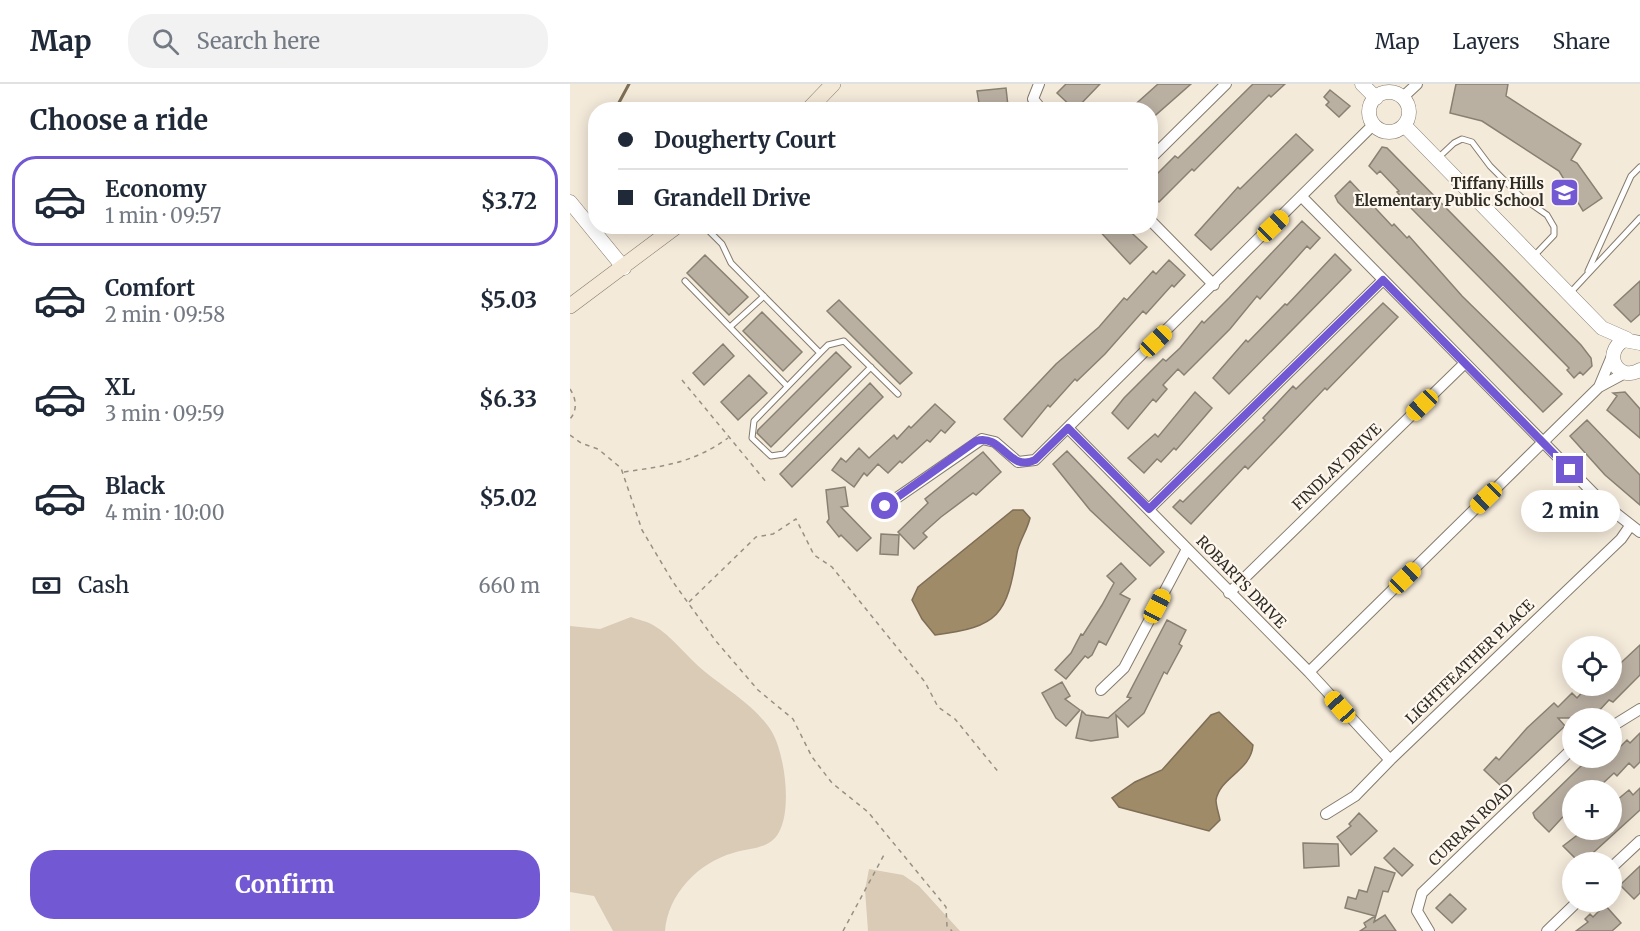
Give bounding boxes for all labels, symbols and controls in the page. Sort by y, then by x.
search box [128,14,548,68]
text: Map [30,23,92,59]
icon: search [149,25,182,58]
text: Search here [197,27,320,55]
text: Map [1375,28,1420,55]
text: Layers [1453,28,1520,55]
text: Share [1553,28,1610,55]
text: Choose a ride [30,103,208,137]
text: Dougherty Court [654,126,836,154]
icon: car [33,174,87,228]
place label: Tiffany Hills Elementary Public School [1354,174,1544,210]
text: Economy [105,175,206,203]
school or university icon: Tiffany Hills Elementary Public School [1549,177,1581,209]
text: Grandell Drive [654,184,811,212]
text: $3.72 [481,187,537,215]
text: 1 min · 09:57 [105,203,221,228]
car [1254,207,1292,245]
icon: car [33,273,87,327]
text: Comfort [105,274,195,302]
text: $5.03 [480,286,537,314]
text: 2 min · 09:58 [105,302,225,327]
car [1137,322,1175,360]
icon: car [33,372,87,426]
text: XL [105,373,135,401]
text: $6.33 [479,385,537,413]
car [1403,386,1441,424]
text: 3 min · 09:59 [105,401,225,426]
street label: FINDLAY DRIVE [1288,419,1386,514]
route end [1556,456,1583,483]
icon: car [33,471,87,525]
text: Black [105,472,165,500]
car [1467,479,1505,517]
text: $5.02 [479,484,537,512]
callout: 2 min [1520,491,1620,533]
route start [871,492,898,519]
text: 2 min [1542,498,1599,523]
text: 4 min · 10:00 [105,500,225,525]
street label: ROBARTS DRIVE [1192,531,1291,632]
car [1386,559,1424,597]
icon: cash [30,569,63,602]
text: Cash [78,571,129,599]
text: 660 m [478,573,540,598]
car [1141,586,1173,626]
street label: LIGHTFEATHER PLACE [1401,595,1538,728]
map controls [1562,636,1622,912]
button: locate [1562,636,1622,696]
car [1321,688,1359,726]
button: layers [1562,708,1622,768]
street label: CURRAN ROAD [1424,779,1517,870]
button: + [1562,780,1622,840]
button: Confirm [30,850,540,919]
button: − [1562,852,1622,912]

